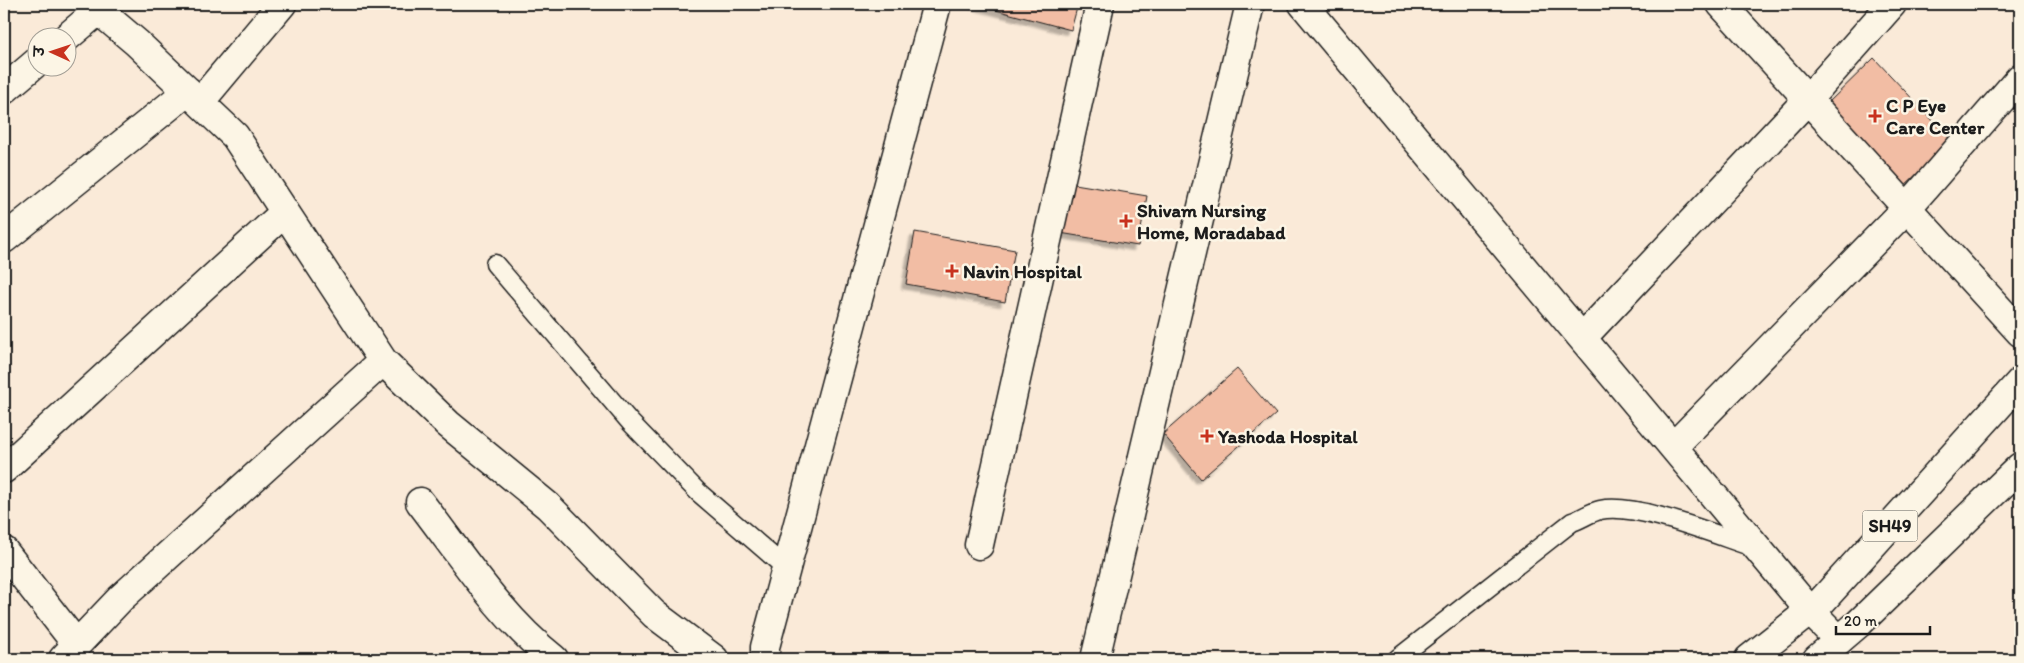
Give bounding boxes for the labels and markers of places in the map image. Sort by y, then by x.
place label: C P Eye Care Center [1886,94,1985,139]
marker: C P Eye Care Center [1868,109,1882,123]
place label: Shivam Nursing Home, Moradabad [1137,199,1286,244]
marker: Shivam Nursing Home, Moradabad [1119,214,1133,228]
place label: Navin Hospital [963,260,1082,283]
marker: Navin Hospital [945,264,959,278]
place label: Yashoda Hospital [1217,425,1358,448]
marker: Yashoda Hospital [1200,429,1214,443]

